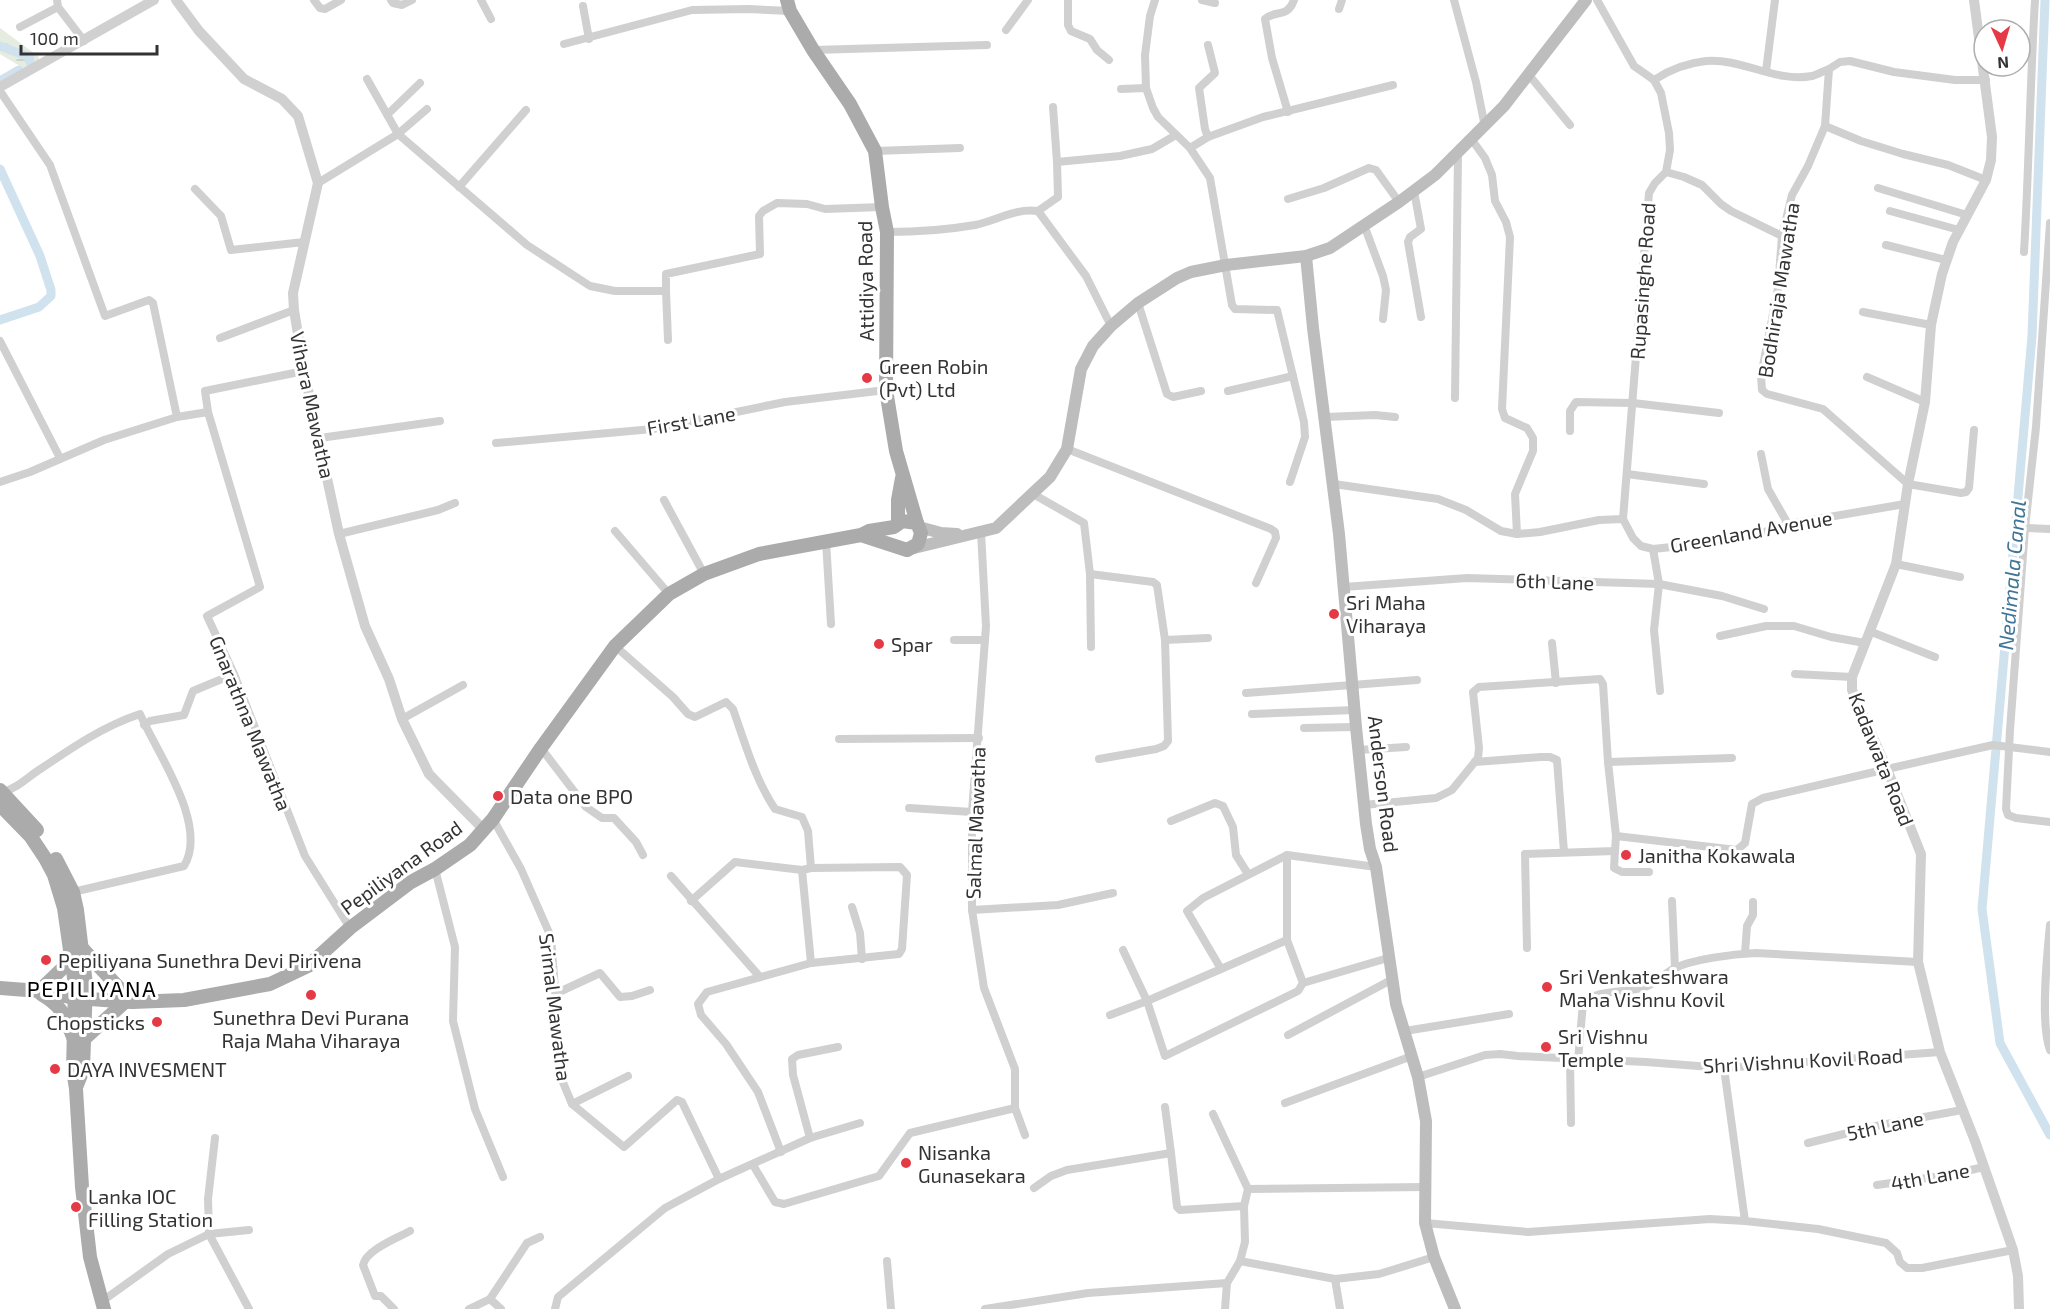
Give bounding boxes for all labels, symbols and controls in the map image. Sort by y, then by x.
scale bar [21,18,158,56]
north arrow [1972,18,2032,78]
text: 100 m [30,27,79,49]
text: N [1997,54,2010,73]
street label: Bodhiraja Mawatha [1752,201,1804,379]
street label: Rupasinghe Road [1625,202,1659,360]
street label: Attidiya Road [852,220,878,342]
street label: Vihara Mawatha [286,329,340,481]
place label: Green Robin (Pvt) Ltd [879,354,988,401]
marker: Green Robin (Pvt) Ltd [860,371,874,385]
street label: First Lane [645,400,737,440]
water label: Nedimala Canal [1992,499,2030,651]
street label: Greenland Avenue [1668,505,1834,557]
street label: 6th Lane [1515,568,1595,594]
place label: Sri Maha Viharaya [1346,590,1426,637]
marker: Sri Maha Viharaya [1327,607,1341,621]
street label: Gnarathna Mawatha [205,632,297,814]
place label: Spar [891,632,933,656]
marker: Spar [872,637,886,651]
street label: Kadawata Road [1844,689,1920,829]
street label: Anderson Road [1364,714,1404,854]
street label: Salmal Mawatha [960,746,990,900]
place label: Data one BPO [510,784,633,808]
marker: Data one BPO [491,789,505,803]
street label: Pepiliyana Road [336,815,466,919]
place label: Janitha Kokawala [1638,843,1795,867]
marker: Janitha Kokawala [1619,848,1633,862]
street label: Srimal Mawatha [535,932,577,1082]
place label: Pepiliyana Sunethra Devi Pirivena [58,948,362,972]
marker: Pepiliyana Sunethra Devi Pirivena [39,953,53,967]
place label: Sri Venkateshwara Maha Vishnu Kovil [1559,964,1729,1011]
district label: PEPILIYANA [27,975,157,1001]
marker: Sri Venkateshwara Maha Vishnu Kovil [1540,980,1554,994]
marker: Sunethra Devi Purana Raja Maha Viharaya [304,988,318,1002]
place label: Sunethra Devi Purana Raja Maha Viharaya [213,1005,409,1052]
place label: Chopsticks [46,1010,145,1034]
marker: Chopsticks [150,1015,164,1029]
place label: Sri Vishnu Temple [1558,1024,1648,1071]
marker: Sri Vishnu Temple [1539,1040,1553,1054]
street label: Shri Vishnu Kovil Road [1702,1043,1904,1077]
place label: DAYA INVESMENT [67,1057,227,1081]
marker: DAYA INVESMENT [48,1062,62,1076]
street label: 5th Lane [1844,1105,1926,1145]
place label: Nisanka Gunasekara [918,1140,1026,1187]
marker: Nisanka Gunasekara [899,1156,913,1170]
street label: 4th Lane [1889,1157,1971,1195]
place label: Lanka IOC Filling Station [88,1184,213,1231]
marker: Lanka IOC Filling Station [69,1200,83,1214]

